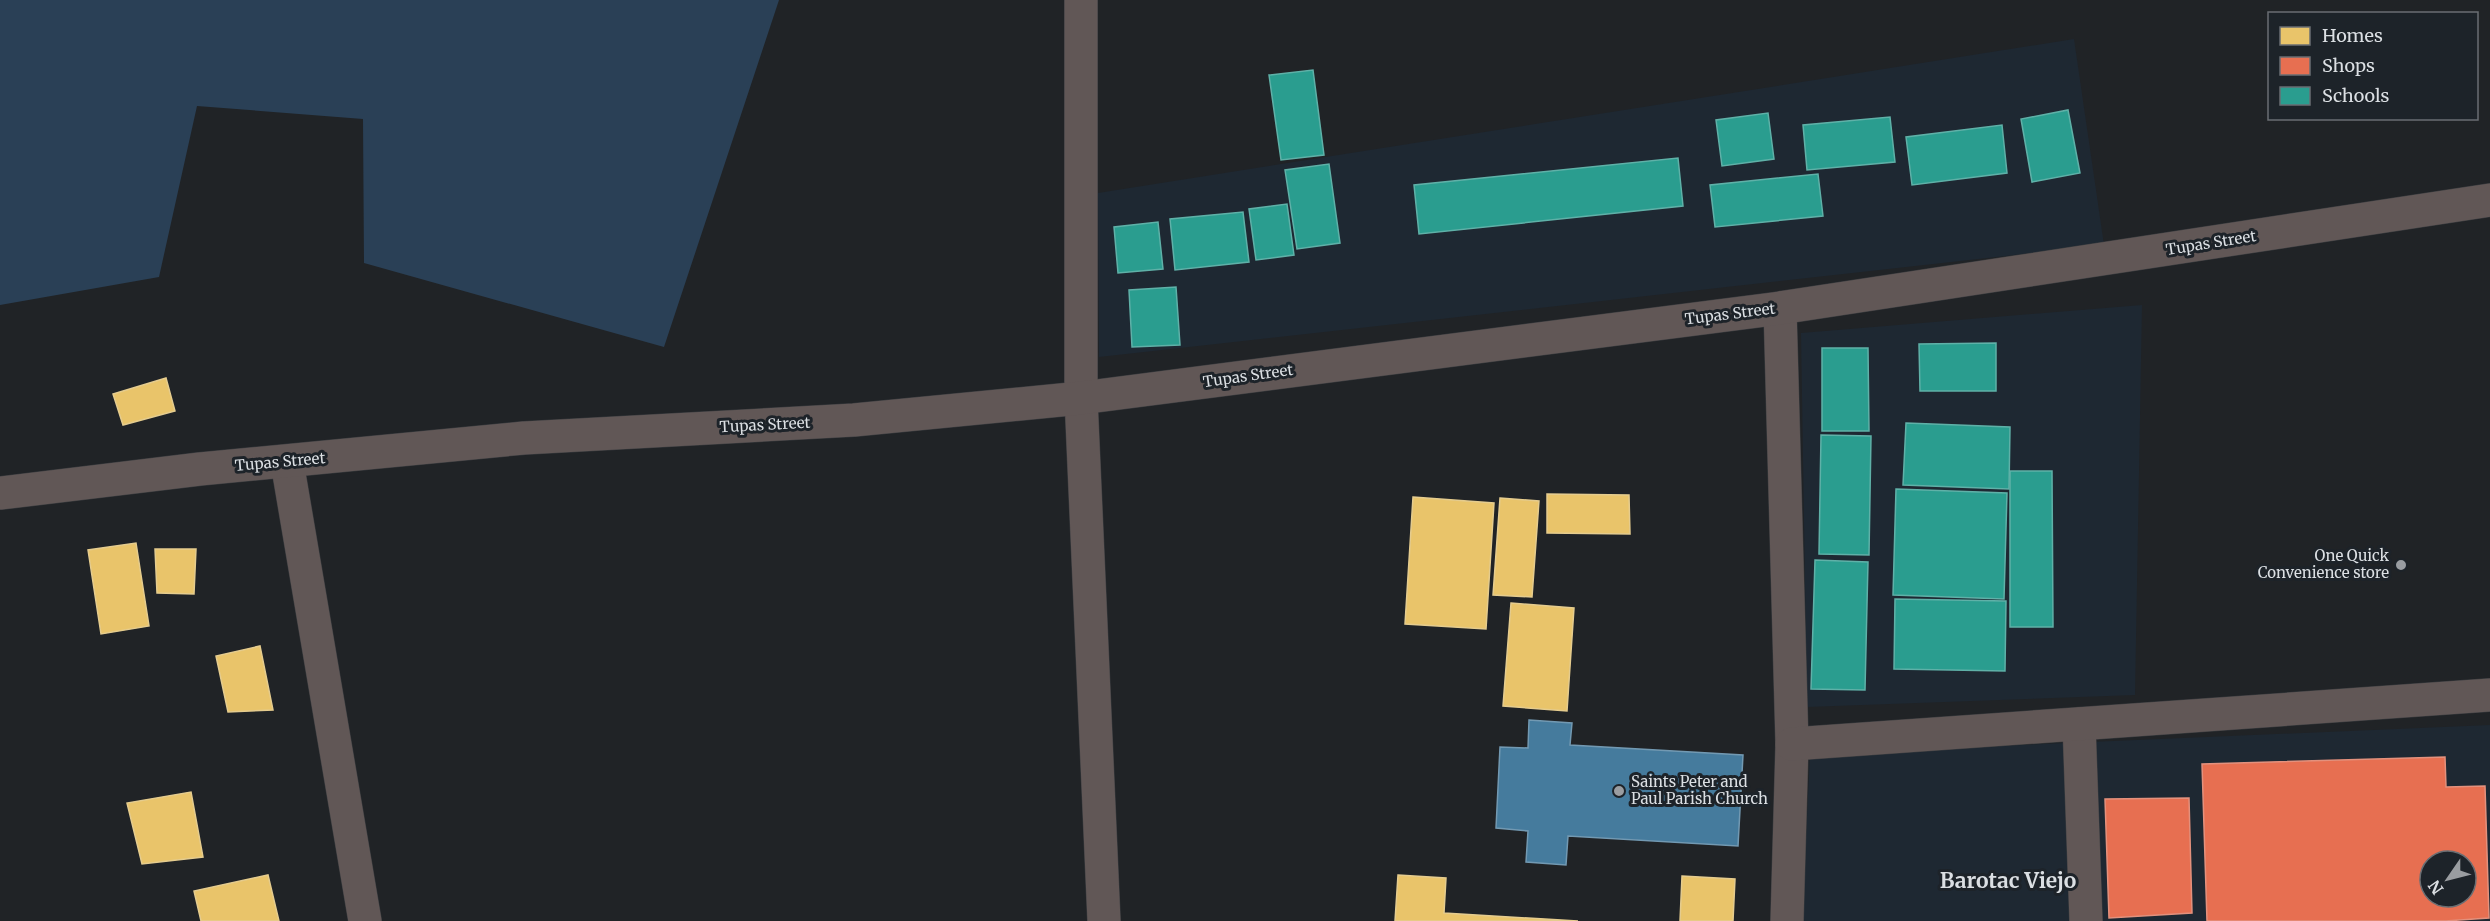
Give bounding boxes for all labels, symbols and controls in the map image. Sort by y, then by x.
legend [2268,12,2478,120]
text: Homes [2322,24,2383,47]
text: Shops [2322,54,2375,77]
text: Schools [2322,84,2390,107]
street label: Tupas Street [2165,226,2257,259]
street label: Tupas Street [1684,299,1776,328]
street label: Tupas Street [1202,360,1294,391]
street label: Tupas Street [719,413,811,436]
street label: Tupas Street [234,448,326,475]
place label: One Quick Convenience store [2258,546,2389,582]
marker: One Quick Convenience store [2394,558,2408,572]
place label: Saints Peter and Paul Parish Church [1631,772,1768,808]
marker: Saints Peter and Paul Parish Church [1612,784,1626,798]
north arrow [2418,849,2478,909]
district label: Barotac Viejo [1940,867,2076,894]
text: N [2424,876,2448,899]

